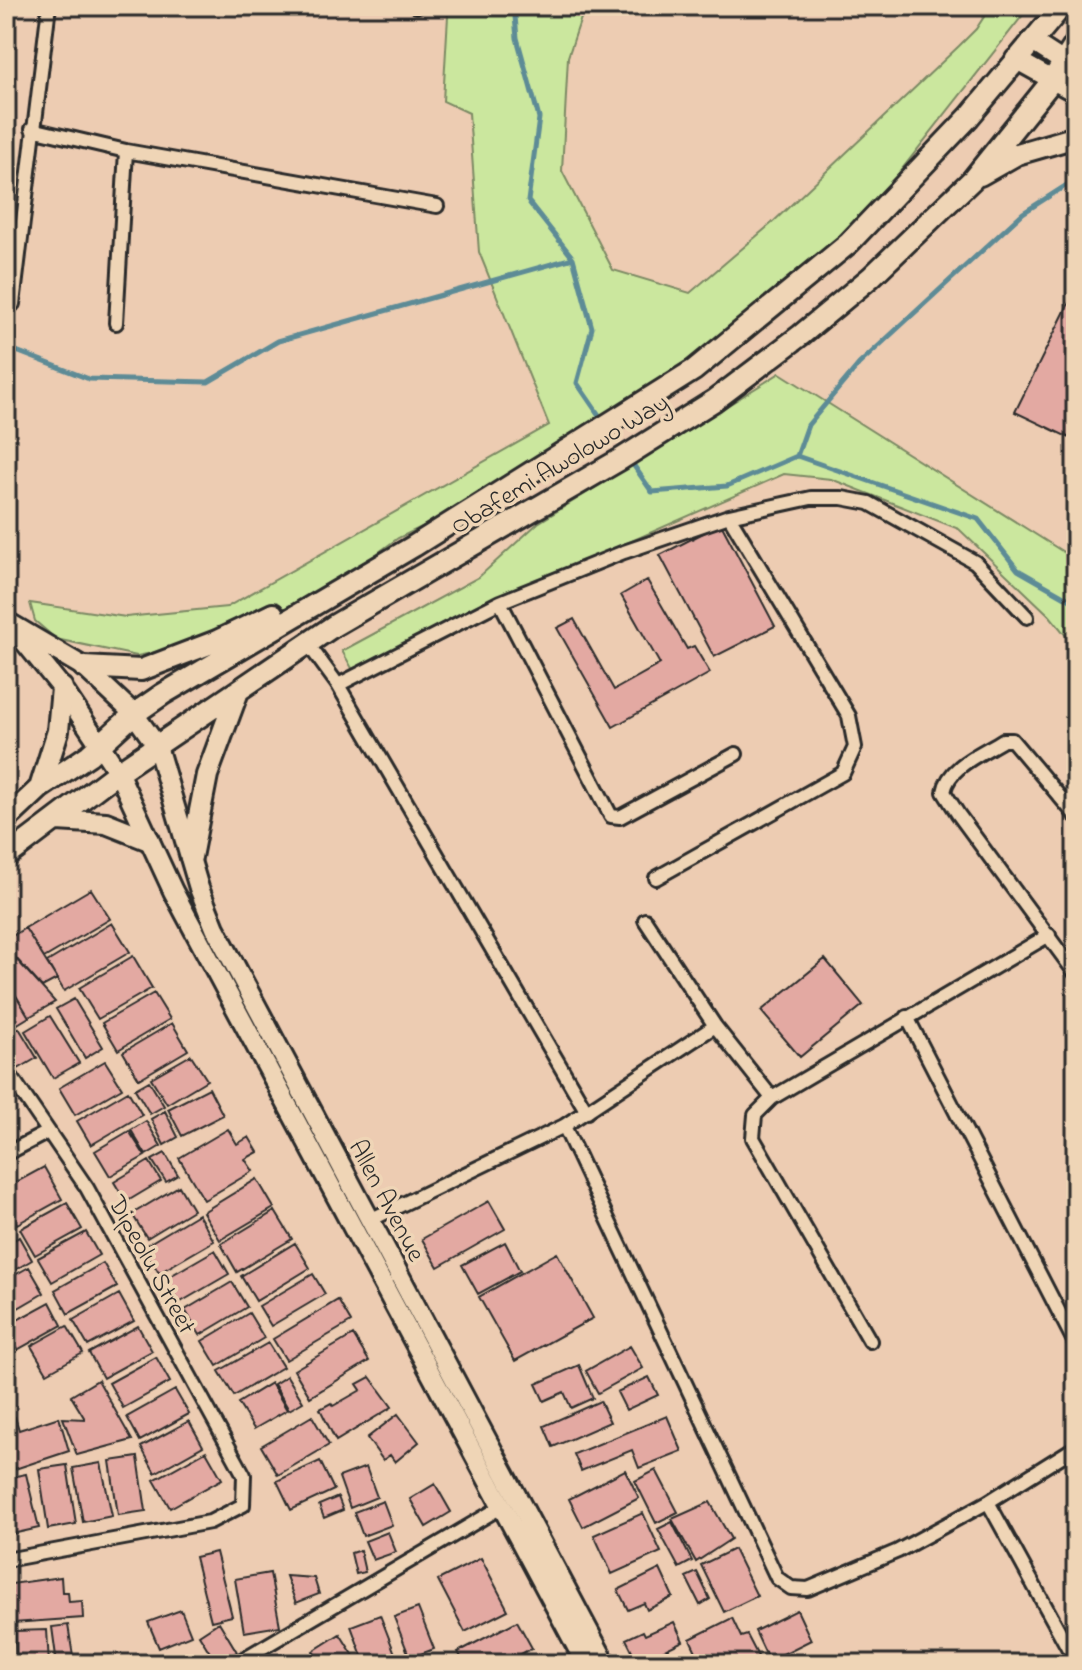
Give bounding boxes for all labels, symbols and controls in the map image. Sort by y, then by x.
street label: Obafemi Awolowo Way [444,385,677,546]
street label: Allen Avenue [337,1134,434,1270]
street label: Dipeolu Street [96,1188,204,1342]

